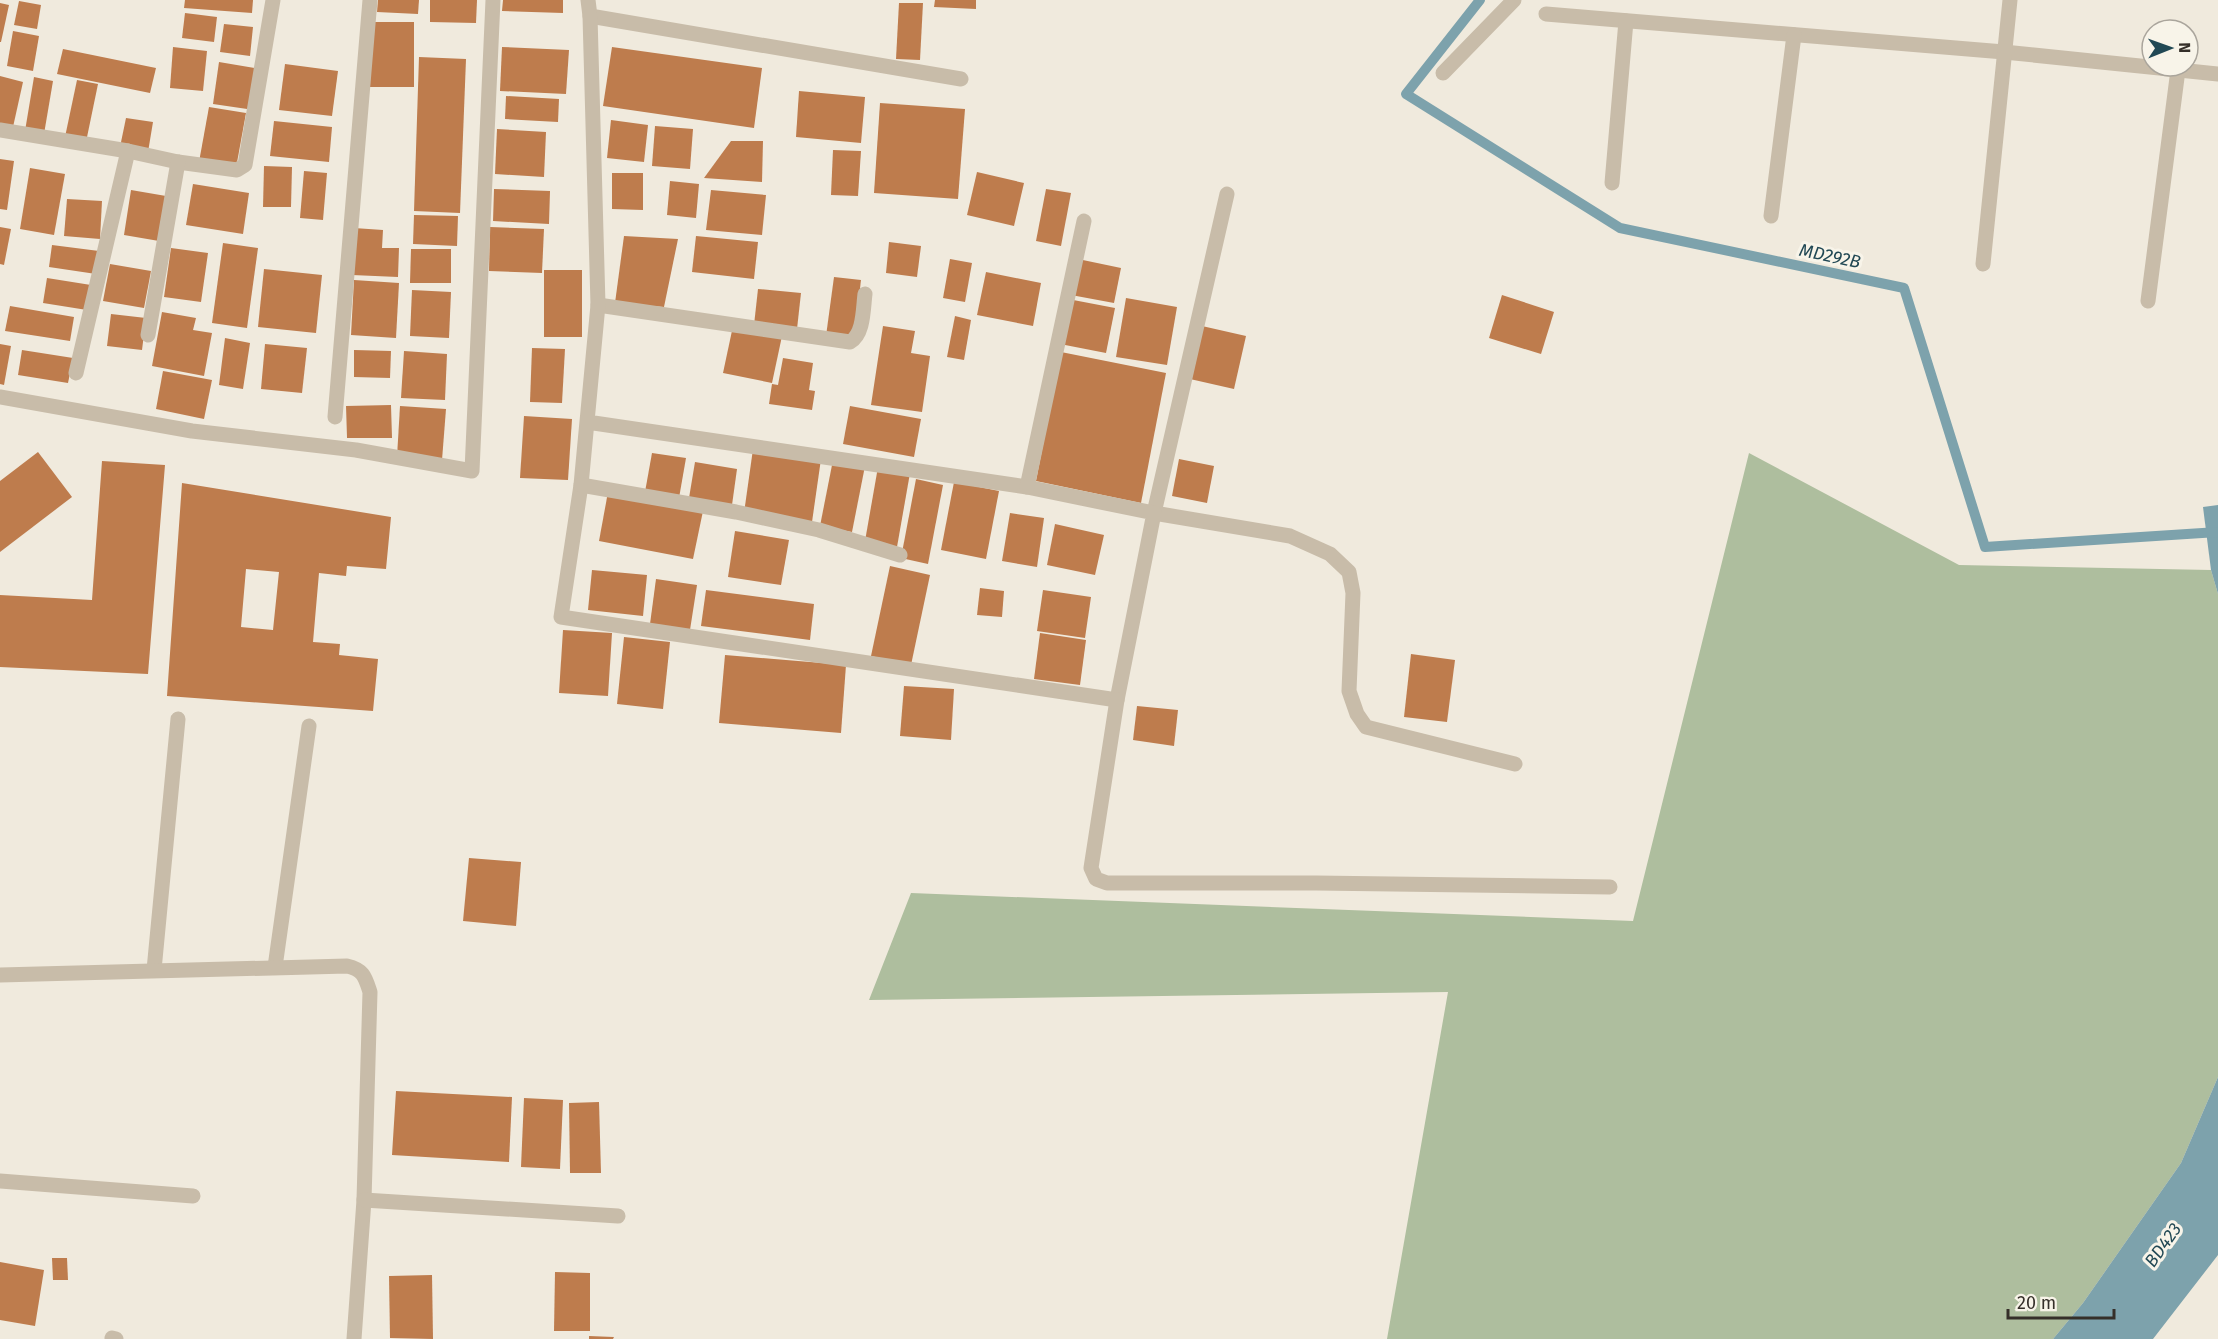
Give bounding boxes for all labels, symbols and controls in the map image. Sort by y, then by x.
north arrow [2140,18,2200,78]
text: N [2175,42,2194,53]
water label: MD292B [1797,239,1863,273]
water label: BD423 [2140,1219,2186,1271]
scale bar [2008,1282,2114,1320]
text: 20 m [2017,1292,2056,1314]

